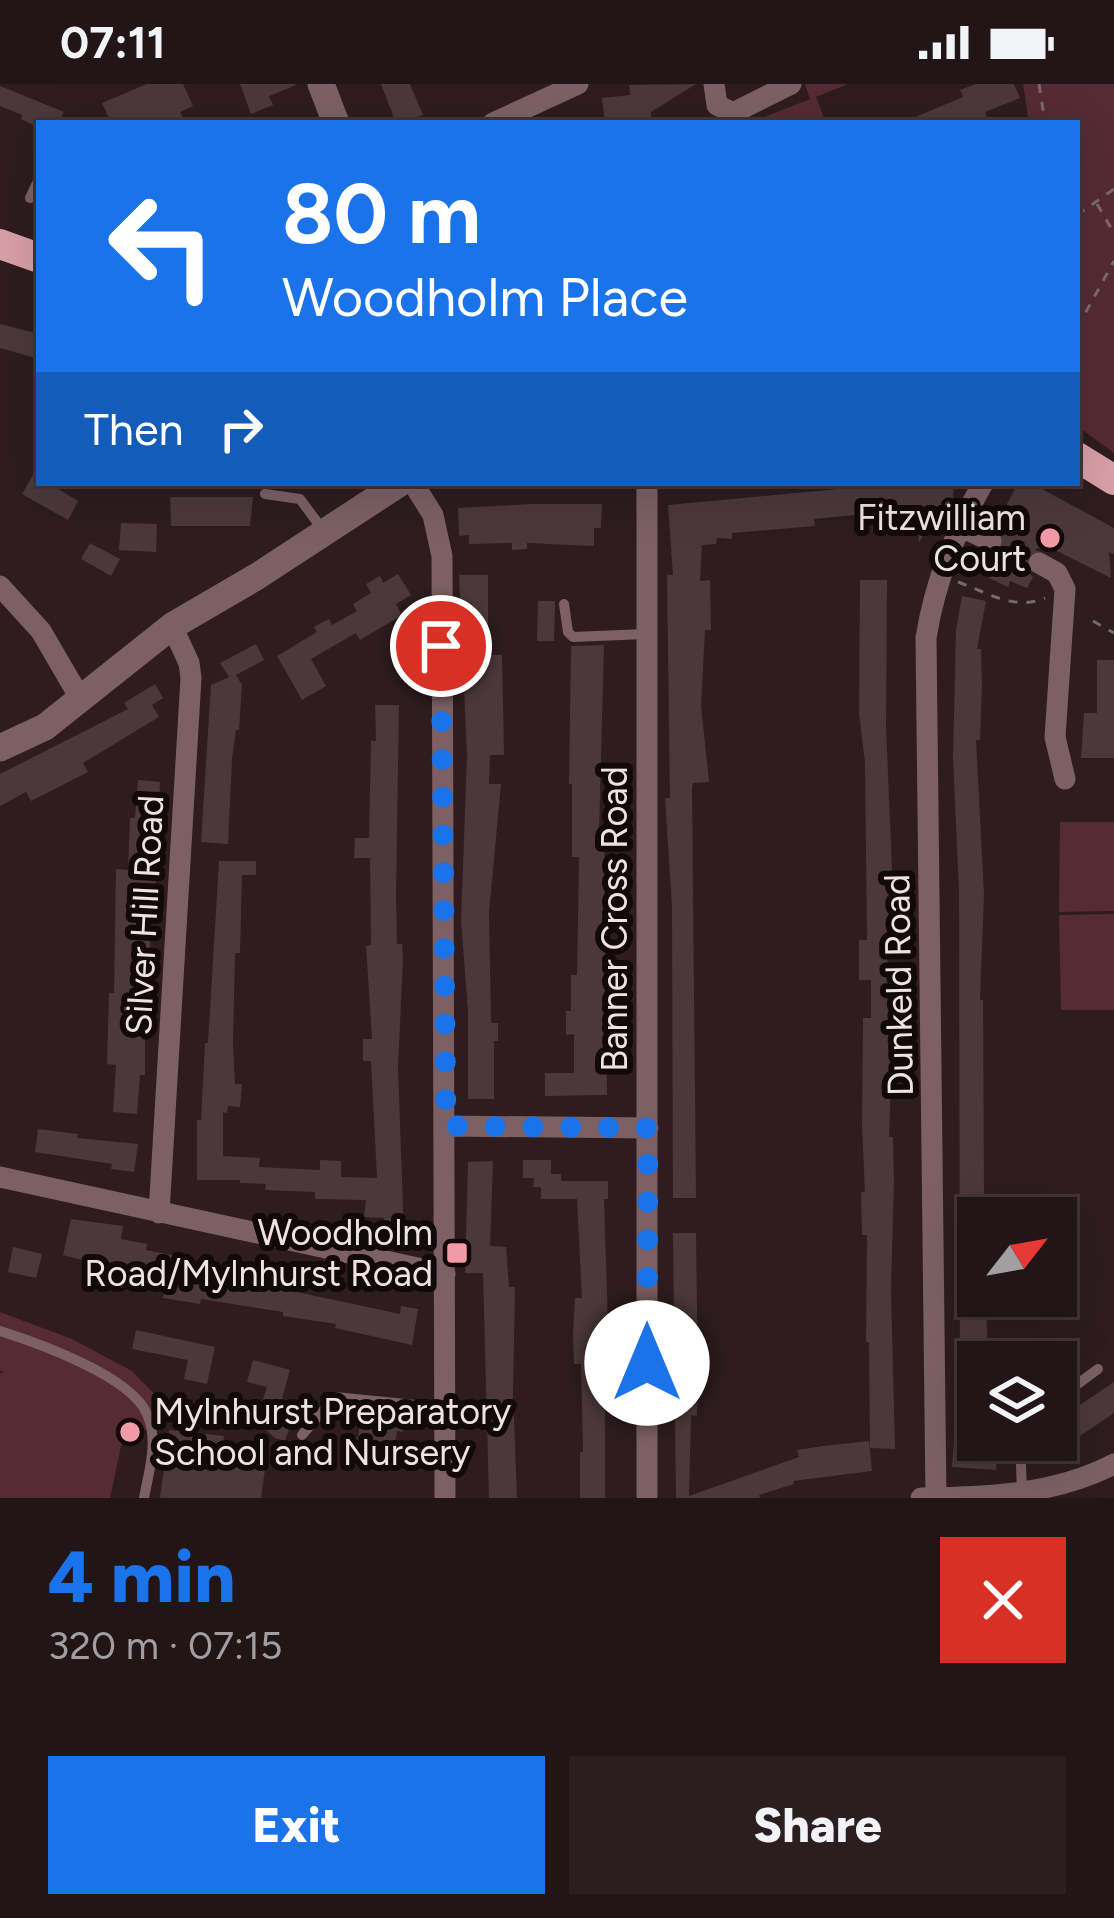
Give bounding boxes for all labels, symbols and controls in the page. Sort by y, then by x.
text: 07:11 [60,15,166,69]
text: 80 m [282,163,481,264]
icon: left [84,168,240,324]
text: Woodholm Place [282,265,688,330]
icon: right [208,396,274,462]
text: Then [84,402,184,456]
place label: Fitzwilliam Court [857,496,1026,580]
marker: Fitzwilliam Court [1037,525,1063,551]
pin [390,595,492,697]
icon: arrive [408,613,474,679]
street label: Banner Cross Road [593,766,636,1072]
street label: Silver Hill Road [117,794,172,1036]
street label: Dunkeld Road [875,873,922,1097]
north arrow [957,1197,1077,1317]
map controls [957,1197,1077,1461]
place label: Woodholm Road/Mylnhurst Road [84,1211,433,1295]
marker: Woodholm Road/Mylnhurst Road [444,1240,470,1266]
position arrow [584,1300,710,1426]
button: layers [957,1341,1077,1461]
place label: Mylnhurst Preparatory School and Nursery [154,1390,511,1474]
marker: Mylnhurst Preparatory School and Nursery [117,1419,143,1445]
text: 4 min [48,1534,235,1620]
button: close [940,1537,1066,1663]
text: 320 m · 07:15 [48,1622,282,1669]
button: Exit [48,1756,545,1894]
button: Share [569,1756,1066,1894]

